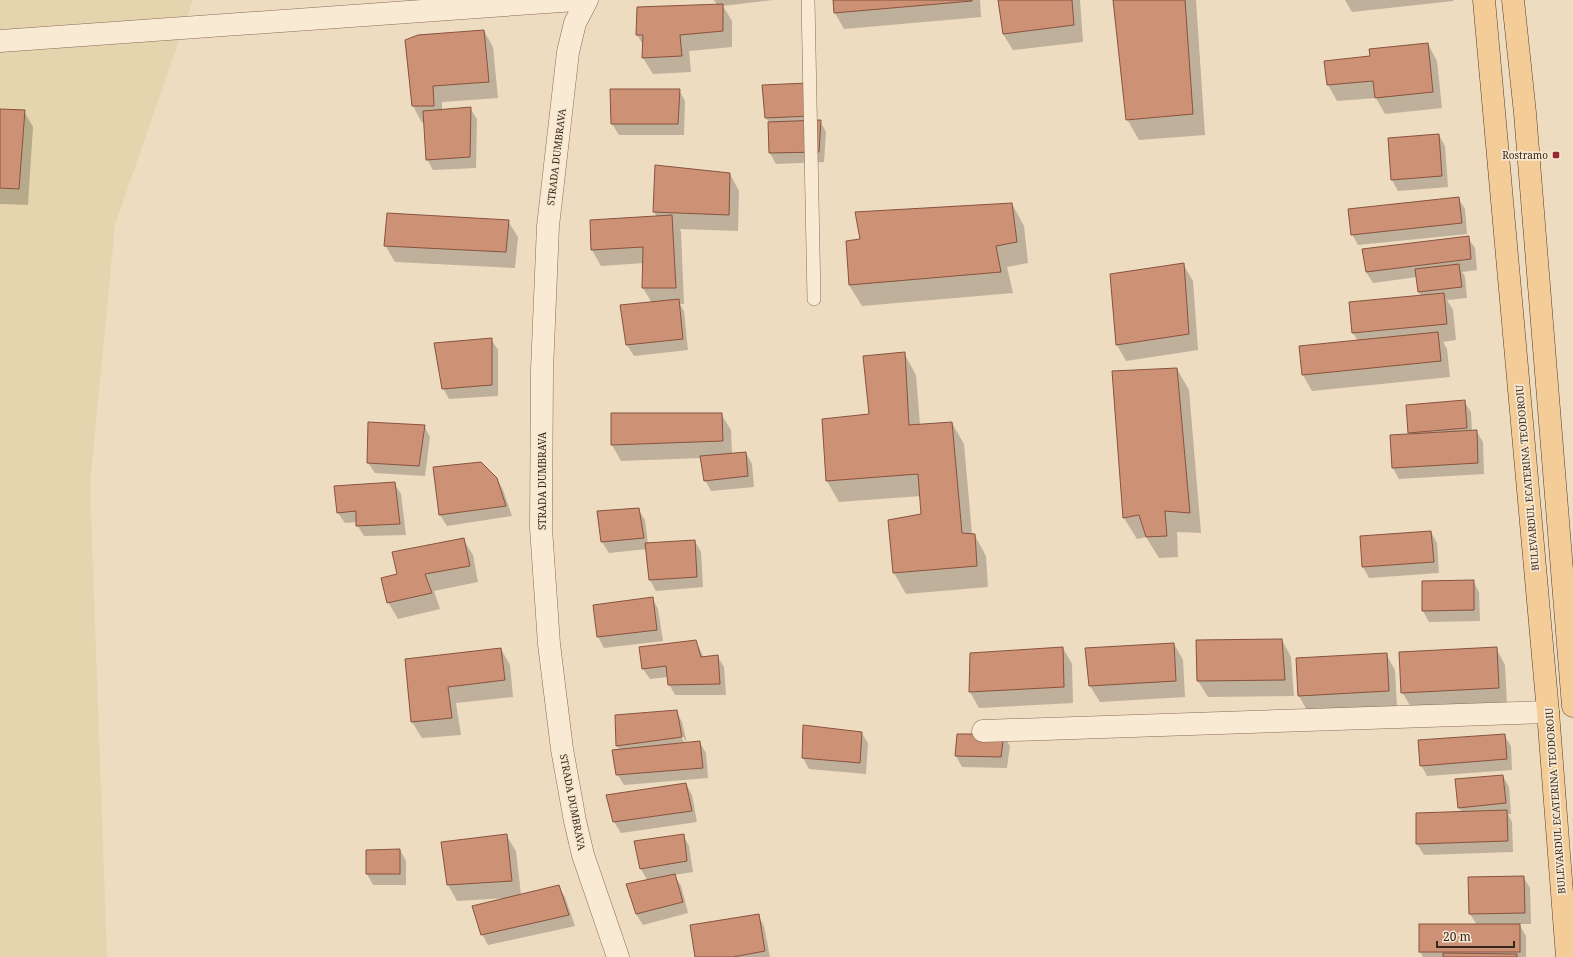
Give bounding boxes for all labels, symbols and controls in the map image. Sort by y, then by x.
street label: STRADA DUMBRAVA [543,107,569,206]
place label: Rostramo [1502,148,1548,162]
marker: Rostramo [1551,150,1561,160]
street label: BULEVARDUL ECATERINA TEODOROIU [1512,384,1542,572]
street label: STRADA DUMBRAVA [535,431,549,530]
street label: BULEVARDUL ECATERINA TEODOROIU [1541,707,1568,895]
street label: STRADA DUMBRAVA [557,753,589,852]
scale bar [1437,923,1514,949]
text: 20 m [1443,928,1471,945]

